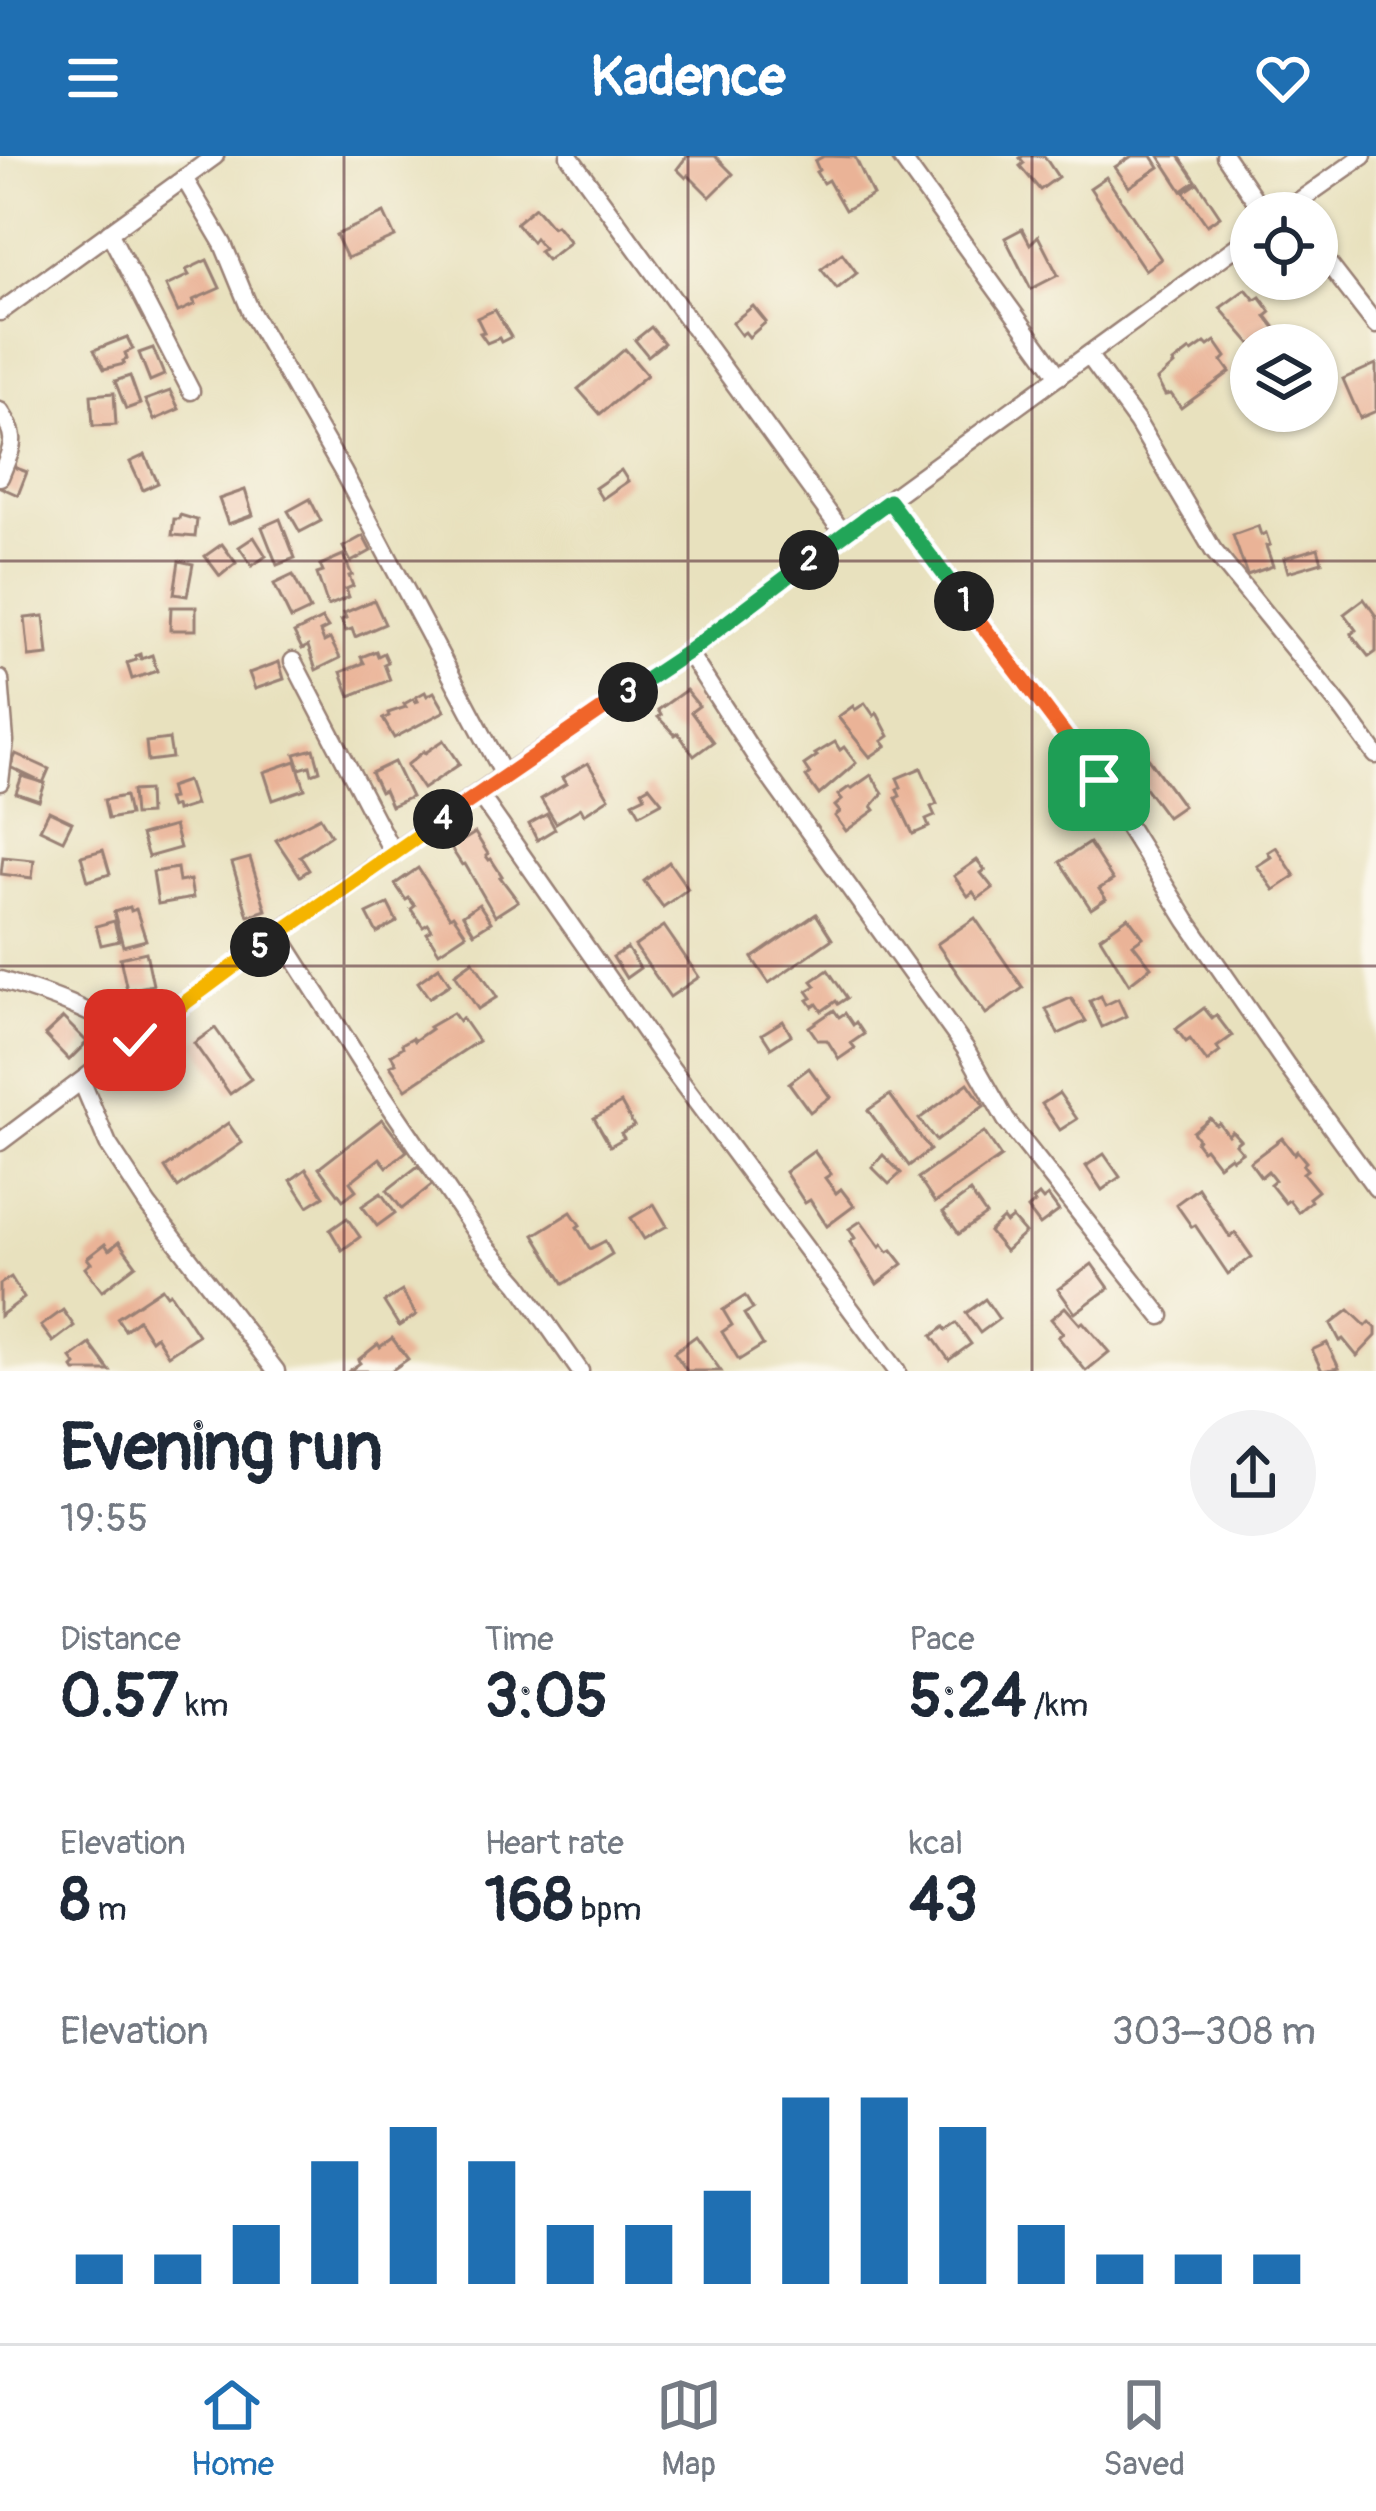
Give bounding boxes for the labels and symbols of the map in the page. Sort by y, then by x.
pin: 2 [779,530,839,590]
pin: 1 [934,571,994,631]
pin: 3 [598,662,658,722]
pin [1048,729,1150,831]
pin: 4 [413,789,473,849]
pin: 5 [230,917,290,977]
pin [84,989,186,1091]

